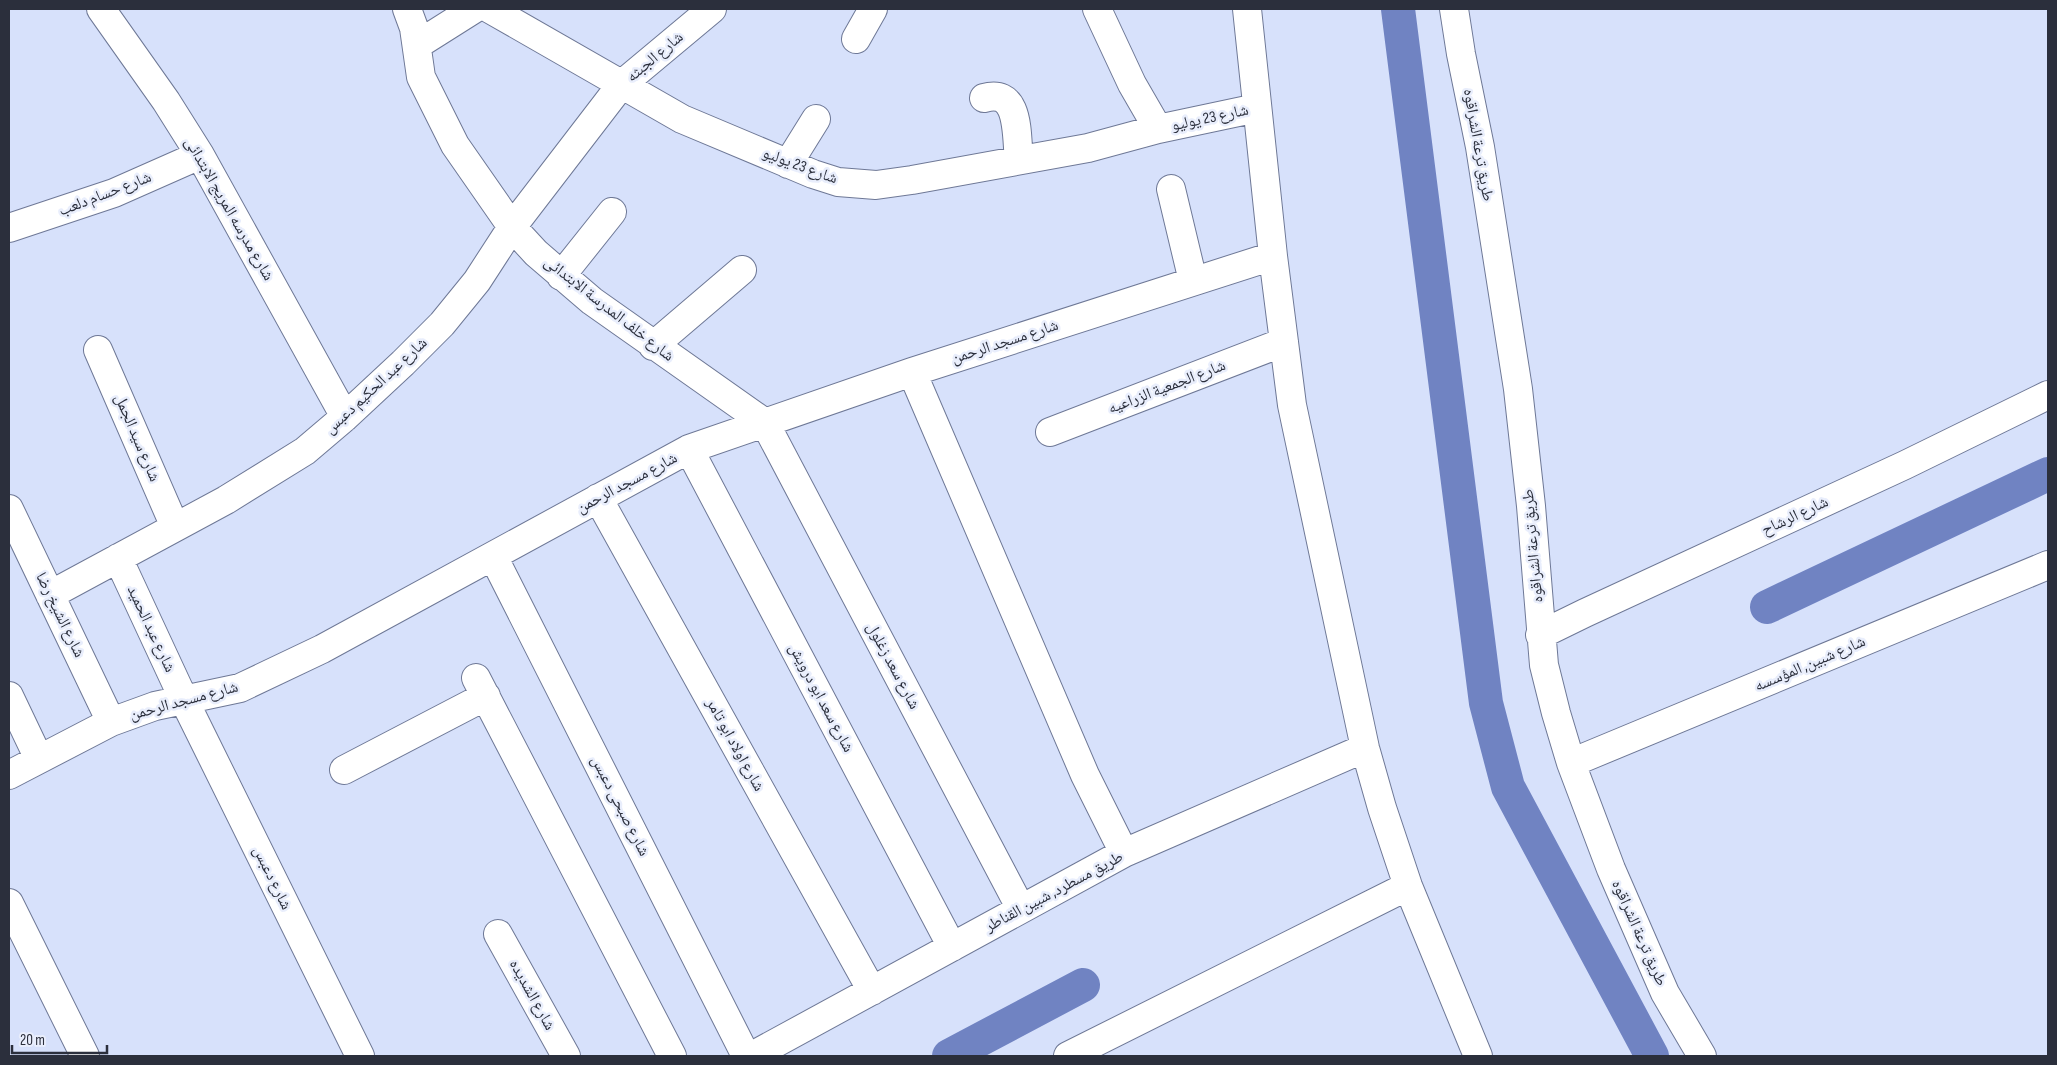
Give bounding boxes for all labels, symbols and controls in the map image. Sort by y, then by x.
street label: شارع الجبثه [623,28,687,86]
street label: طريق ترعة الشراقوه [1459,87,1497,203]
street label: شارع 23 يوليو [1170,101,1250,135]
street label: شارع مدرسه المريج الابتدائى [180,134,278,284]
street label: شارع 23 يوليو [760,144,840,188]
street label: شارع حسام دلعب [56,168,154,220]
street label: شارع خلف المدرسة الابتدائى [540,252,678,366]
street label: شارع مسجد الرحمن [949,316,1061,368]
street label: شارع عبد الحكيم دعبس [321,334,431,438]
street label: شارع الجمعية الزراعيه [1106,356,1228,418]
street label: شارع سيد الجمل [110,391,164,485]
street label: شارع مسجد الرحمن [573,448,681,518]
street label: طريق ترعة الشراقوه [1519,488,1547,604]
street label: شارع الرشاح [1759,492,1831,540]
street label: شارع الشيخ رضا [31,569,89,661]
street label: شارع عبد الحميد [123,583,179,675]
street label: شارع سعد زغلول [862,619,924,713]
street label: شارع شبين, المؤسسه [1752,632,1868,696]
street label: شارع سعد ابو درويش [784,640,858,756]
street label: شارع مسجد الرحمن [128,677,240,725]
street label: شارع اولاد ابو تامر [701,694,768,795]
street label: شارع صبحى دعبس [587,753,653,859]
street label: شارع دعبس [248,843,296,913]
street label: طريق مسطرد, شبين القناطر [981,847,1126,937]
street label: طريق ترعة الشراقوه [1607,877,1671,989]
street label: شارع الشديده [505,956,559,1034]
scale bar [12,1022,108,1054]
text: 20 m [20,1031,45,1050]

